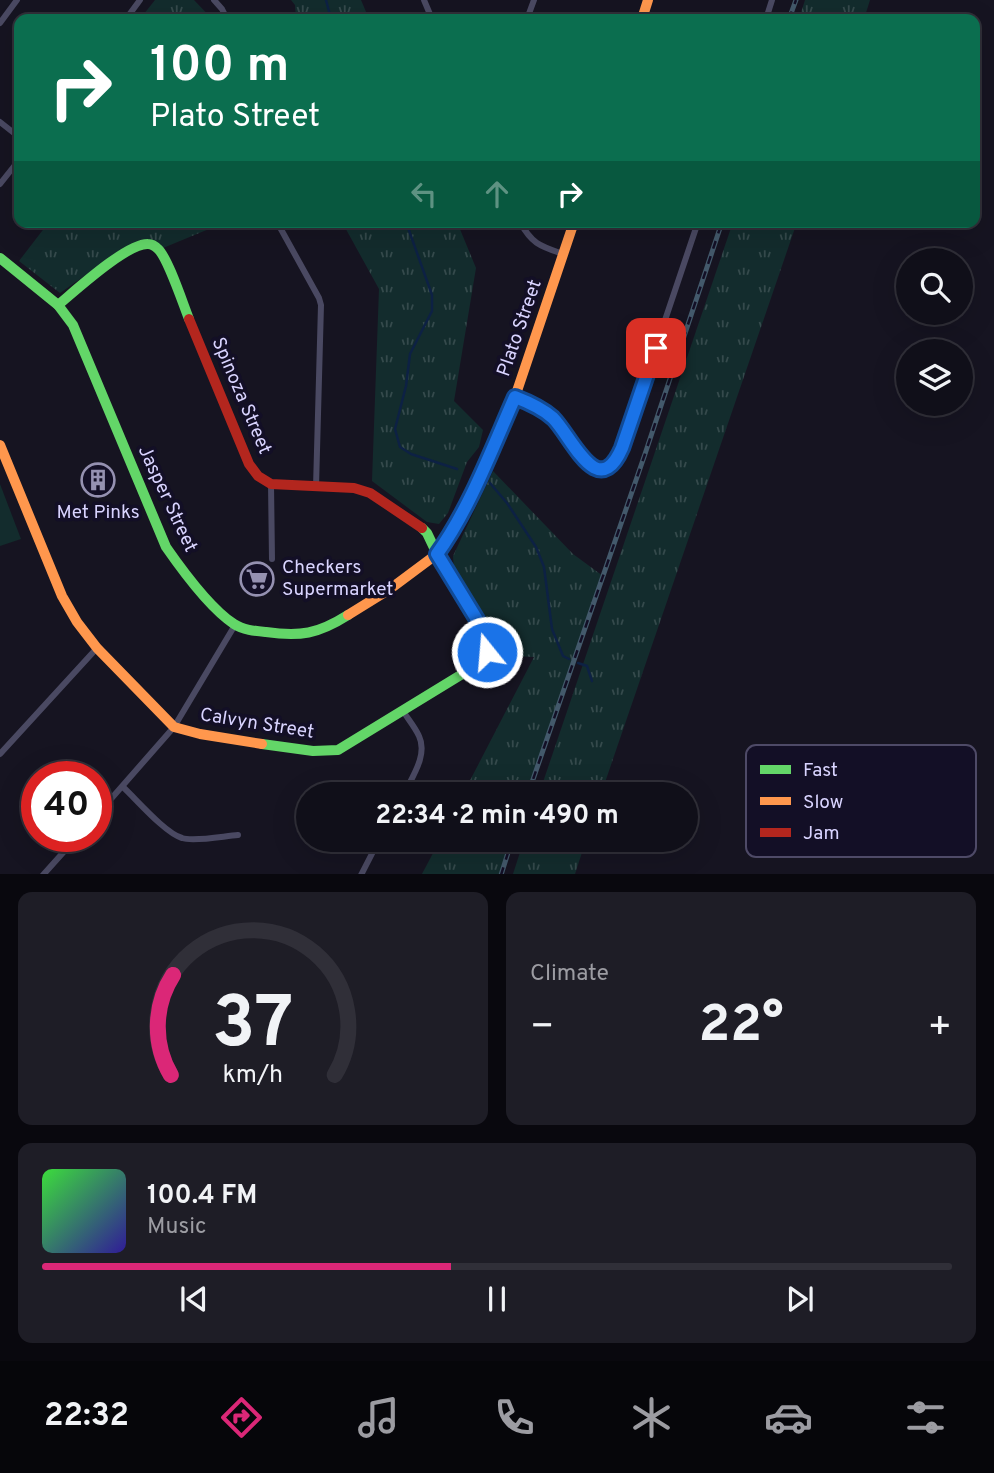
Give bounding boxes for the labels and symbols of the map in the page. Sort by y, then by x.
street label: Plato Street [492,276,548,380]
pin [626,318,686,378]
street label: Spinoza Street [206,334,276,458]
street label: Jasper Street [132,442,202,556]
building icon: Met Pinks [79,461,117,499]
place label: Met Pinks [56,501,140,525]
place label: Checkers Supermarket [282,556,393,602]
supermarket icon: Checkers Supermarket [238,560,276,598]
position arrow [450,615,524,689]
street label: Calvyn Street [198,703,316,745]
legend [746,745,976,857]
text: Fast [803,759,838,783]
speed limit sign: 40 [21,761,112,852]
text: Slow [803,791,843,815]
text: Jam [803,822,840,846]

